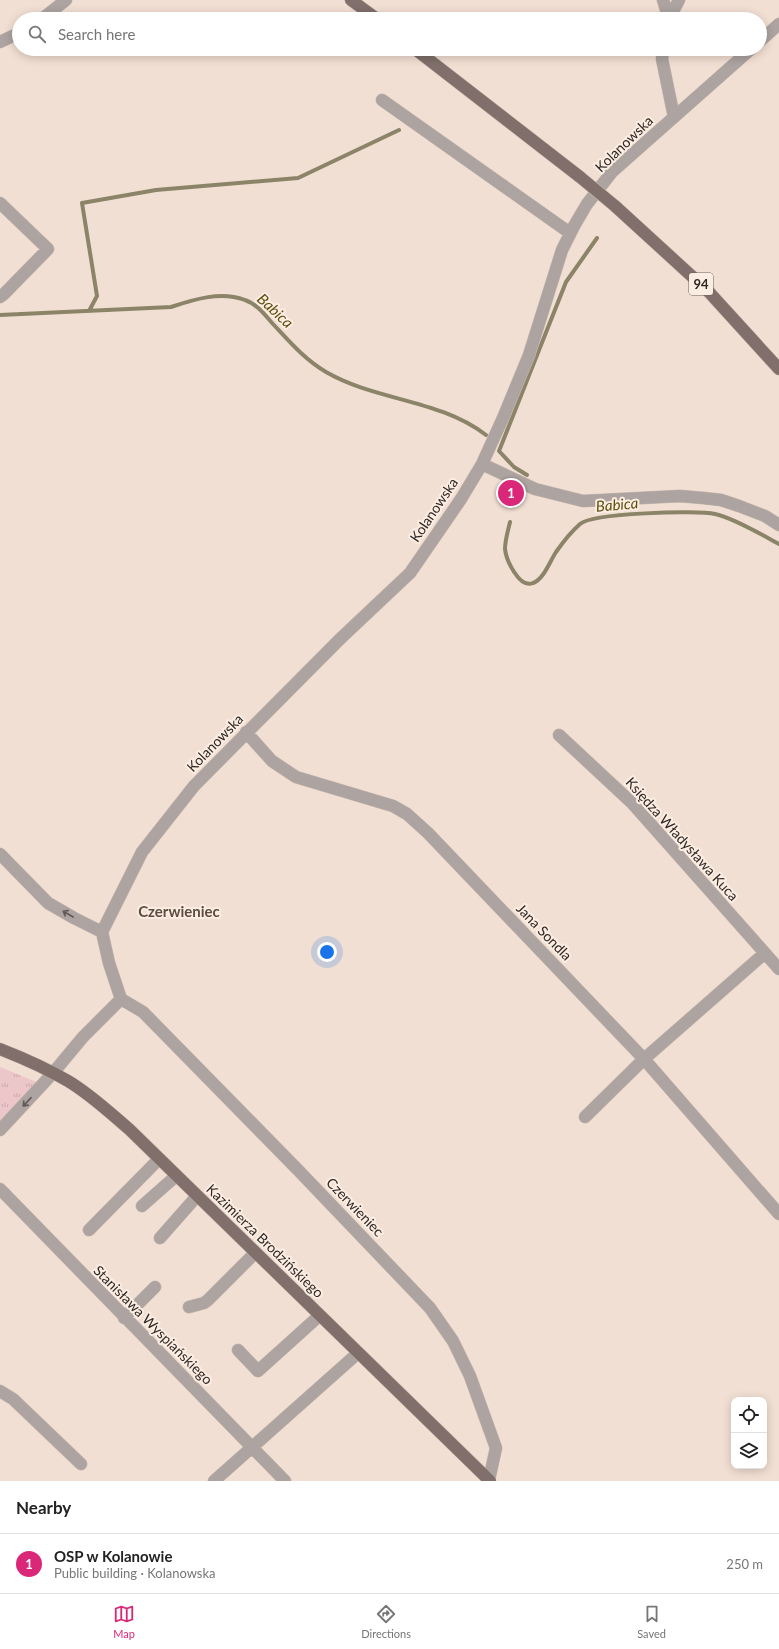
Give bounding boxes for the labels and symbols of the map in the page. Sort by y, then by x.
street label: Kolanowska [591,112,656,175]
road number: 94 [689,273,713,295]
water label: Babica [254,289,298,332]
street label: Kolanowska [406,474,461,545]
pin: 1 [498,478,524,508]
water label: Babica [595,493,639,515]
street label: Kolanowska [183,710,246,775]
street label: Księdza Władysława Kuca [622,773,742,904]
street label: Jana Sondla [513,900,576,964]
district label: Czerwieniec [138,902,220,920]
one-way arrow [62,910,74,918]
your location [317,942,337,962]
one-way arrow [22,1097,32,1107]
street label: Czerwieniec [323,1174,388,1240]
street label: Kazimierza Brodzińskiego [203,1180,327,1301]
street label: Stanisława Wyspiańskiego [90,1262,216,1388]

